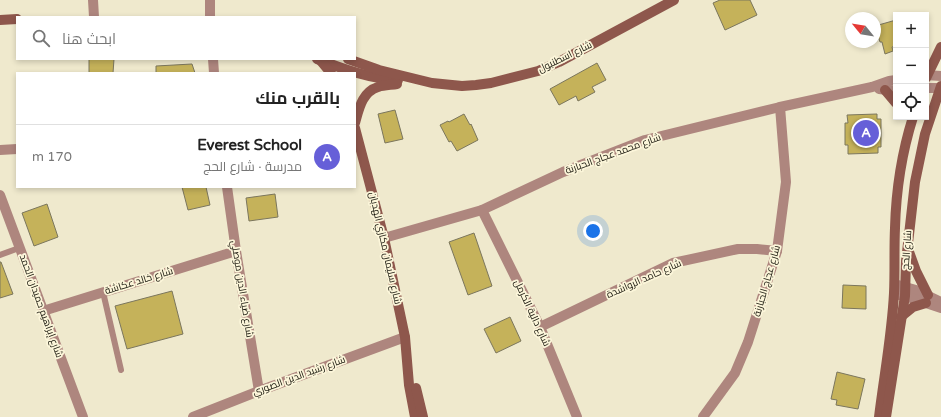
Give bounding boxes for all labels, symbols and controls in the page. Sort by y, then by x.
north arrow [845,12,881,48]
map controls [893,12,929,120]
button: + [893,12,929,48]
search box [16,16,356,60]
icon: search [30,27,52,49]
text: ابحث هنا [62,30,116,48]
street label: شارع اسطنبول [536,39,594,75]
button: − [893,48,929,84]
button: locate [893,84,929,120]
text: بالقرب منك [255,88,340,109]
pin: A [853,118,879,148]
street label: شارع محمد عجاج الحبارنة [564,131,662,177]
text: Everest School [197,136,302,154]
text: 170 m [32,149,72,165]
text: A [322,149,332,165]
text: مدرسة · شارع الحج [203,159,302,175]
street label: شارع سليمان مكازي الهدبان [365,191,404,306]
your location [583,221,603,241]
street label: شارع الحج [900,230,914,270]
street label: شارع ضياء الدين موصلي [227,240,256,339]
street label: شارع عجاج الحبارنة [751,244,783,318]
street label: شارع إبراهيم حميدان الحمد [16,253,65,360]
street label: شارع حامد الرواشدة [605,257,683,301]
street label: شارع خالد عكاشة [103,265,175,297]
street label: شارع دالية الكرمل [511,278,553,348]
street label: شارع رشيد الدين الصوري [251,354,348,399]

